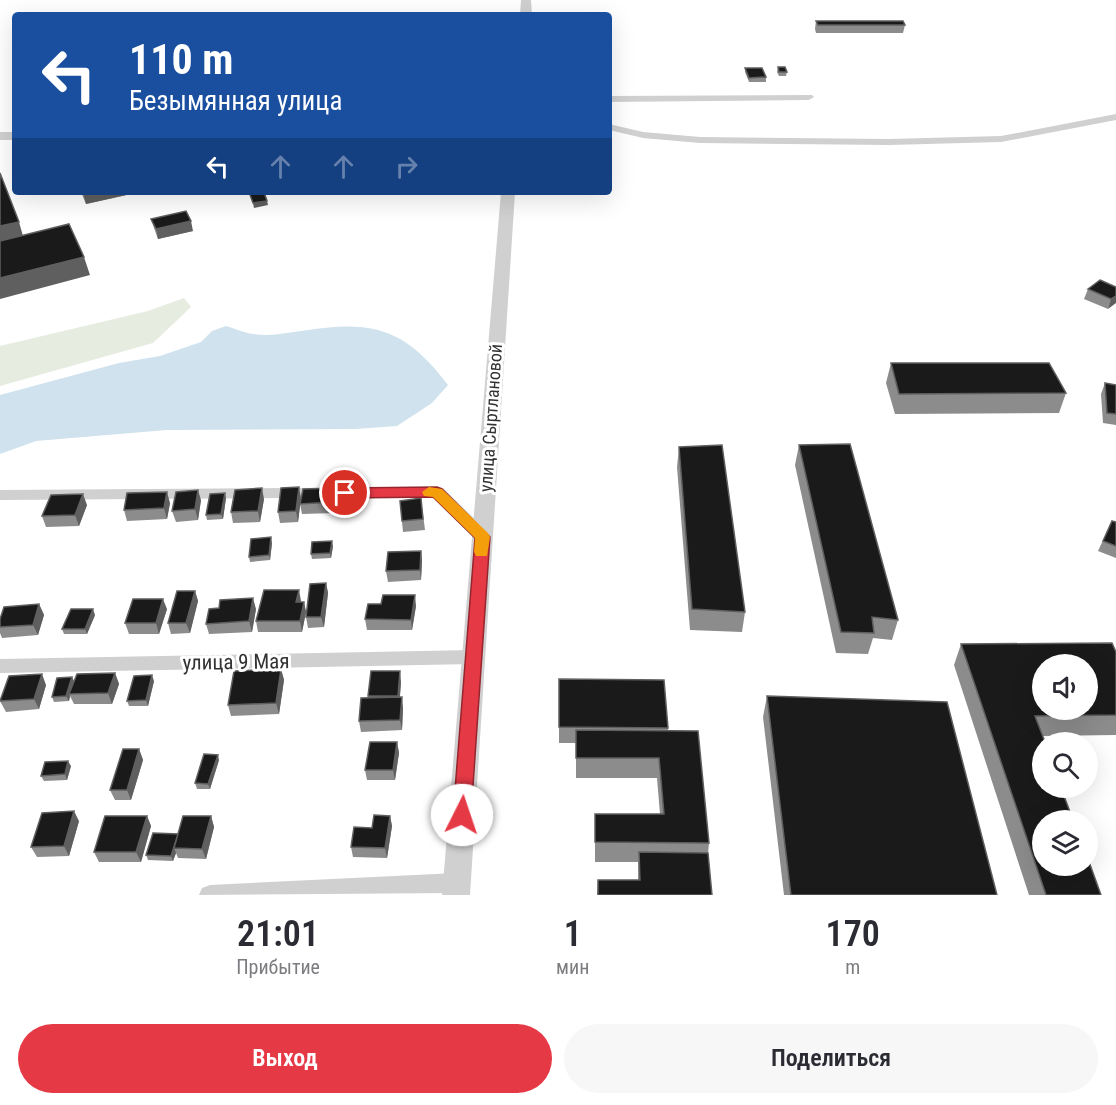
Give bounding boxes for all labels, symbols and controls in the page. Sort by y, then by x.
text: 110 m [129,35,234,84]
icon: left [30,36,108,114]
text: Безымянная улица [129,85,342,117]
icon: left [201,150,234,183]
icon: ahead [264,150,297,183]
icon: ahead [327,150,360,183]
icon: right [390,150,423,183]
street label: улица Сыртлановой [475,343,506,493]
pin [319,467,370,518]
icon: arrive [328,476,361,509]
street label: улица 9 Мая [182,649,290,675]
map controls [1032,654,1098,876]
button: sound [1032,654,1098,720]
button: search [1032,732,1098,798]
position arrow [430,783,494,847]
button: layers [1032,810,1098,876]
text: 21:01 [237,913,319,955]
text: 1 [564,913,582,955]
text: 170 [826,913,880,955]
text: Прибытие [236,955,320,979]
text: мин [556,955,589,979]
text: m [845,955,860,979]
button: Выход [18,1024,552,1093]
button: Поделиться [564,1024,1098,1093]

